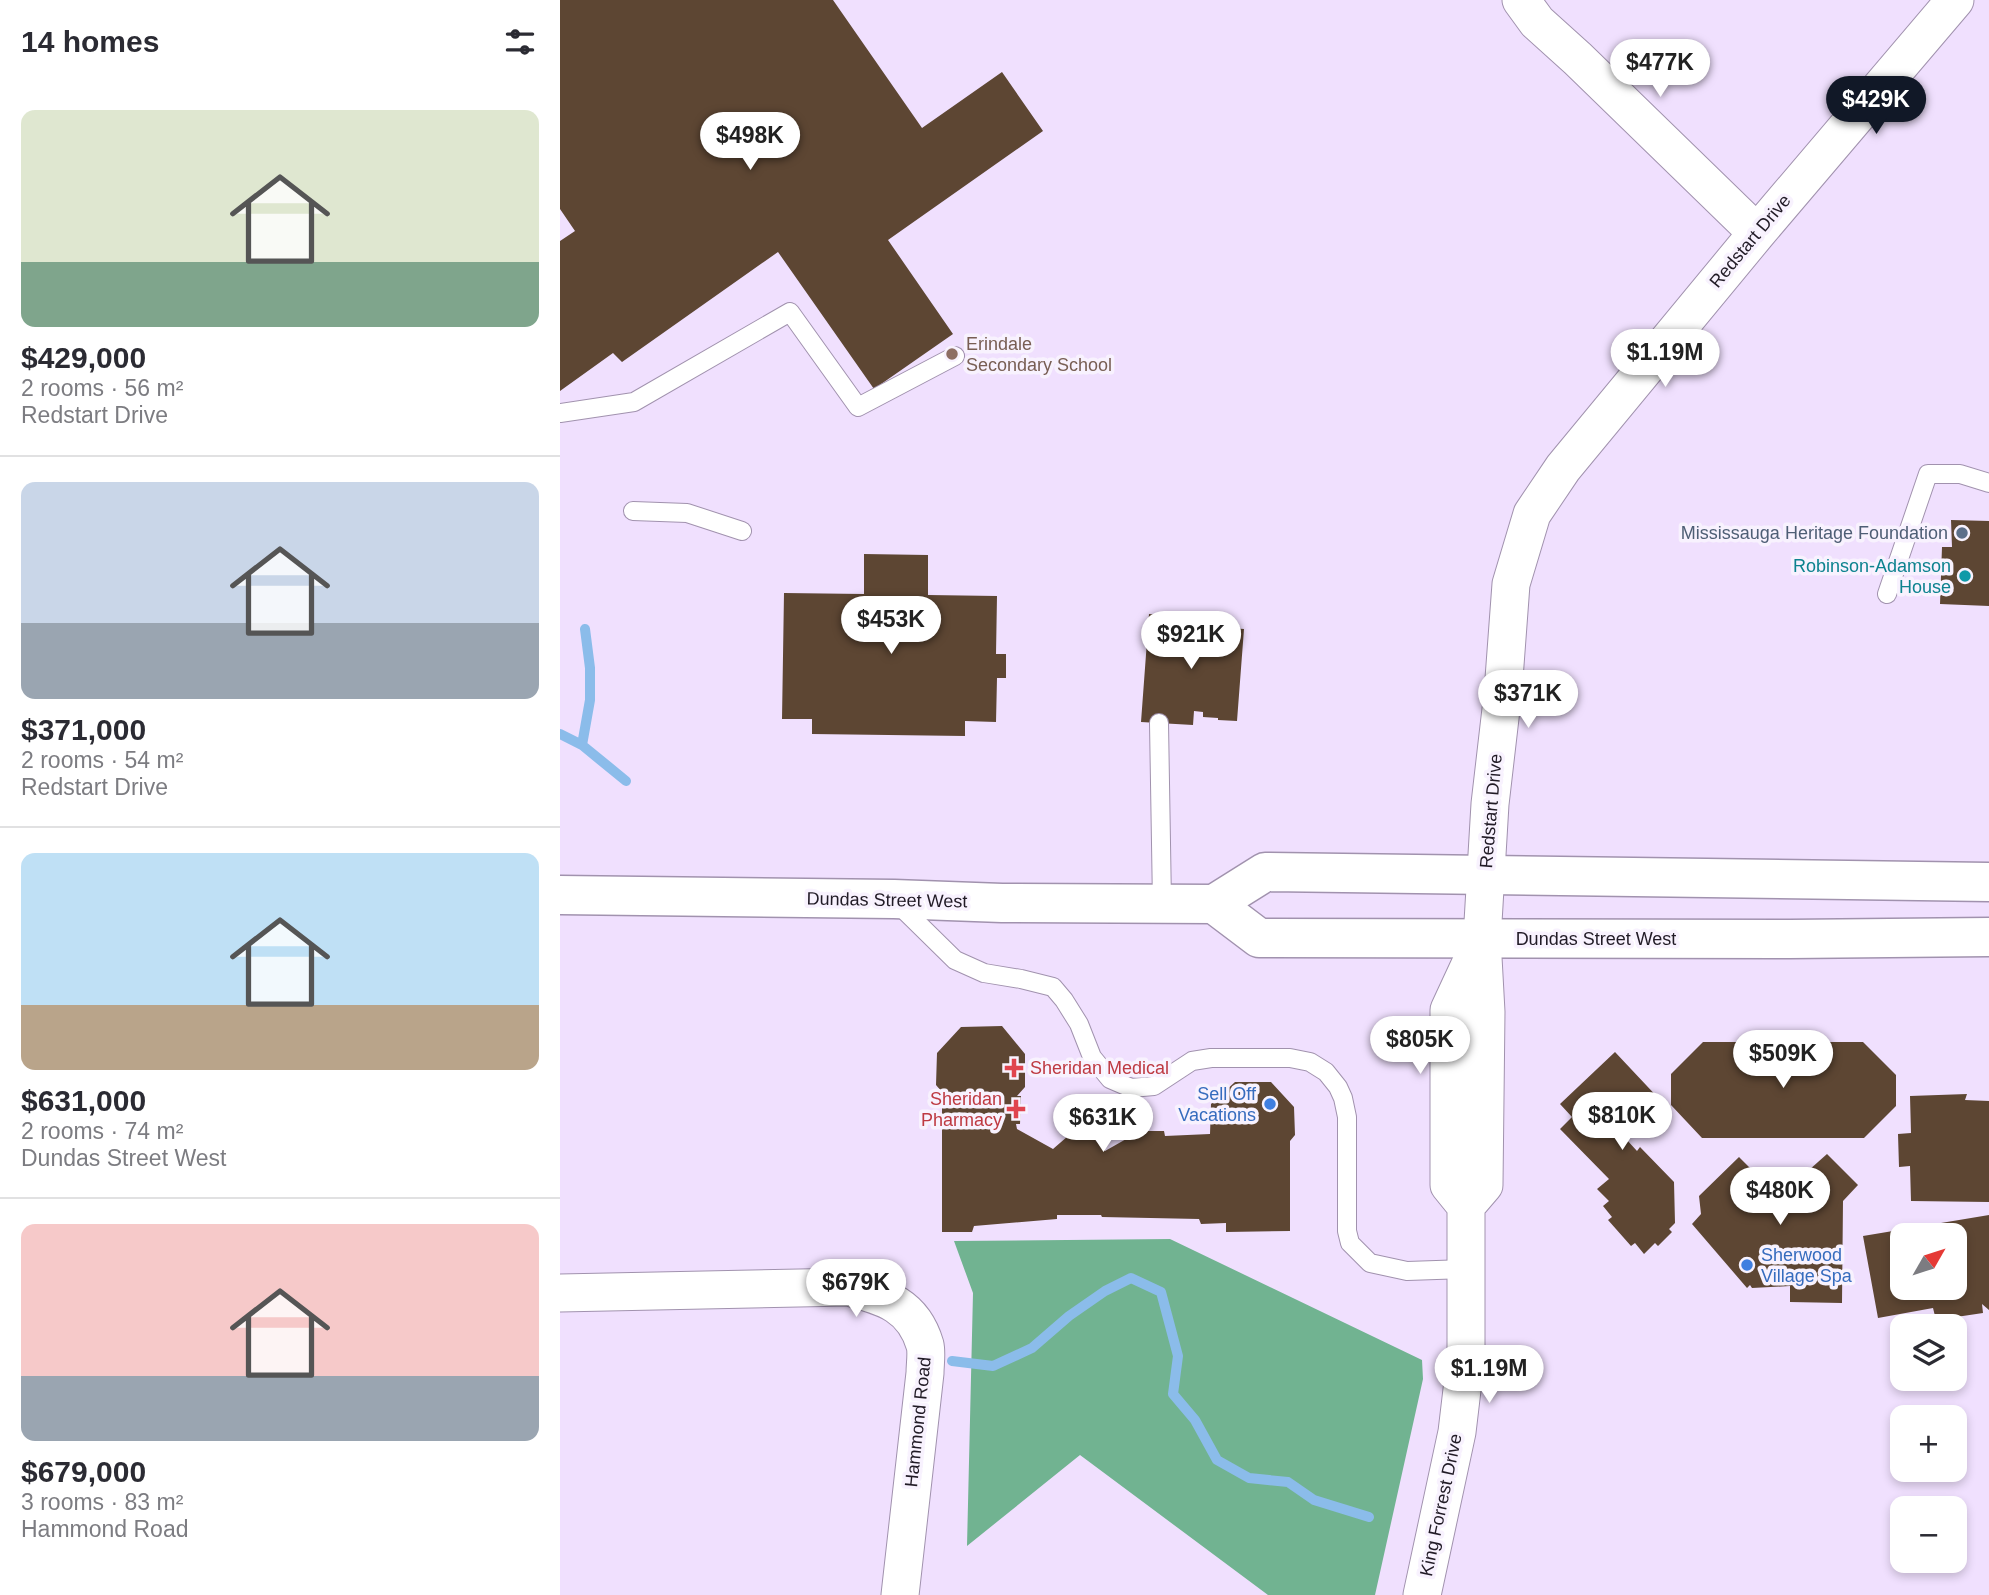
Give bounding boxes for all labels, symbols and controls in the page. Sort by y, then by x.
icon: filters [501,23,539,61]
text: 14 homes [21,25,159,58]
pin: $477K [1611,40,1709,99]
text: $477K [1626,49,1694,75]
pin: $429K [1827,76,1925,136]
text: $429K [1842,86,1910,112]
pin: $498K [701,113,799,172]
text: $498K [716,122,784,148]
icon: home [217,156,343,282]
street label: Redstart Drive [1705,191,1795,291]
pin: $1.19M [1608,330,1722,389]
place label: Erindale Secondary School [966,334,1112,375]
text: $1.19M [1627,339,1703,365]
text: $429,000 [21,341,146,374]
marker: Erindale Secondary School [944,346,960,362]
text: 2 rooms · 56 m² [21,375,183,401]
text: Redstart Drive [21,402,168,428]
place label: Mississauga Heritage Foundation [1681,523,1948,543]
marker: Mississauga Heritage Foundation [1954,525,1970,541]
icon: home [217,528,343,654]
place label: Robinson-Adamson House [1793,556,1951,597]
marker: Robinson-Adamson House [1957,568,1973,584]
pin: $453K [842,596,940,656]
text: $453K [857,606,925,632]
pin: $921K [1142,612,1240,671]
text: $921K [1157,621,1225,647]
pin: $371K [1479,670,1577,730]
text: $371K [1494,680,1562,706]
text: $371,000 [21,713,146,746]
text: 2 rooms · 54 m² [21,747,183,773]
street label: Redstart Drive [1476,753,1506,869]
text: Redstart Drive [21,774,168,800]
street label: Dundas Street West [806,889,968,911]
icon: home [217,899,343,1025]
street label: Dundas Street West [1516,929,1676,949]
pin: $805K [1371,1016,1469,1076]
text: $805K [1386,1026,1454,1052]
pin: $509K [1734,1030,1832,1090]
text: $509K [1749,1040,1817,1066]
marker: Sheridan Medical [1004,1058,1024,1078]
place label: Sheridan Medical [1030,1058,1169,1078]
text: $631,000 [21,1084,146,1117]
place label: Sell Off Vacations [1178,1084,1257,1125]
place label: Sheridan Pharmacy [921,1089,1002,1130]
pin: $810K [1573,1092,1671,1152]
pin: $631K [1054,1094,1152,1154]
marker: Sell Off Vacations [1262,1096,1278,1112]
marker: Sheridan Pharmacy [1008,1101,1024,1117]
text: $810K [1588,1102,1656,1128]
text: $631K [1069,1104,1137,1130]
text: 2 rooms · 74 m² [21,1118,183,1144]
text: Dundas Street West [21,1145,226,1171]
pin: $480K [1731,1168,1829,1227]
text: $480K [1746,1177,1814,1203]
north arrow [1890,1223,1967,1300]
map controls [1890,1223,1967,1573]
place label: Sherwood Village Spa [1761,1245,1853,1286]
marker: Sherwood Village Spa [1739,1257,1755,1273]
pin: $679K [807,1260,905,1319]
text: $679K [822,1269,890,1295]
icon: home [217,1270,343,1396]
button: layers [1890,1314,1967,1391]
pin: $1.19M [1432,1346,1546,1405]
text: $1.19M [1451,1355,1527,1381]
street label: Hammond Road [901,1356,935,1488]
button: + [1890,1405,1967,1482]
street label: King Forrest Drive [1416,1432,1466,1578]
text: $679,000 [21,1455,146,1488]
text: 3 rooms · 83 m² [21,1489,183,1515]
button: − [1890,1496,1967,1573]
text: Hammond Road [21,1516,188,1542]

